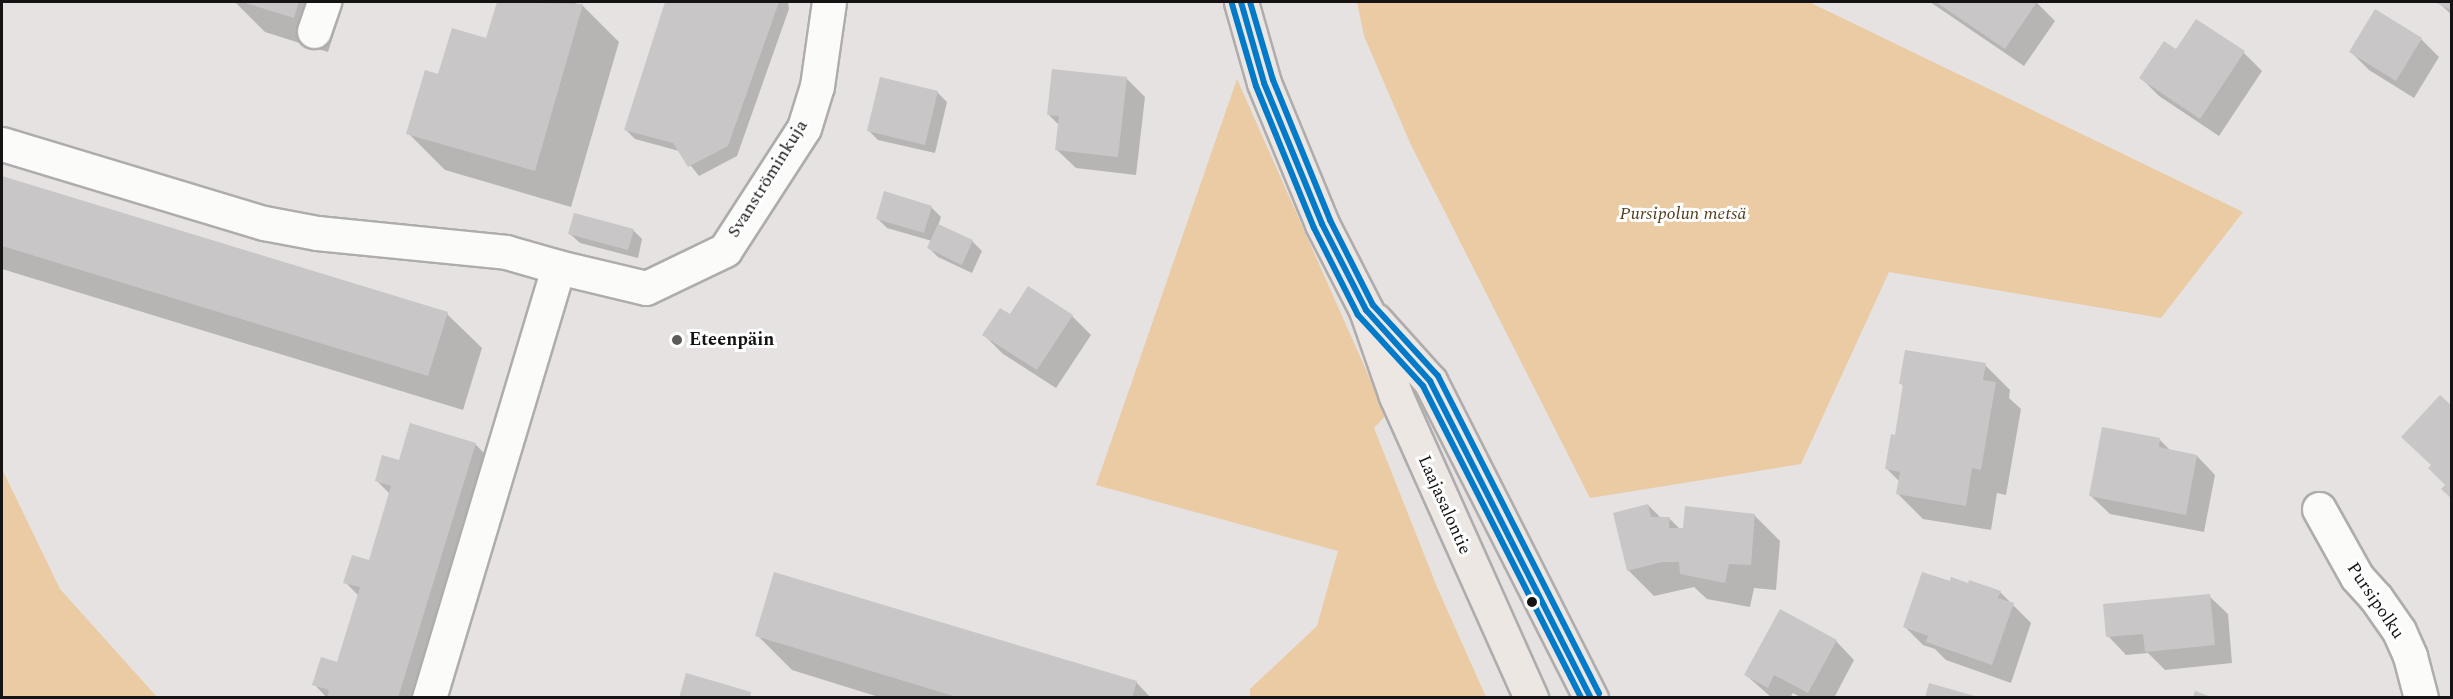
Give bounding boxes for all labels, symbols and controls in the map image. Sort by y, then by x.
street label: Svanströminkuja [723,116,813,242]
park label: Pursipolun metsä [1620,203,1746,225]
place label: Eteenpäin [689,329,774,351]
marker: Eteenpäin [670,333,684,347]
street label: Laajasalontie [1413,452,1475,558]
street label: Pursipolku [2342,559,2408,643]
unlabelled marker [1526,596,1538,608]

